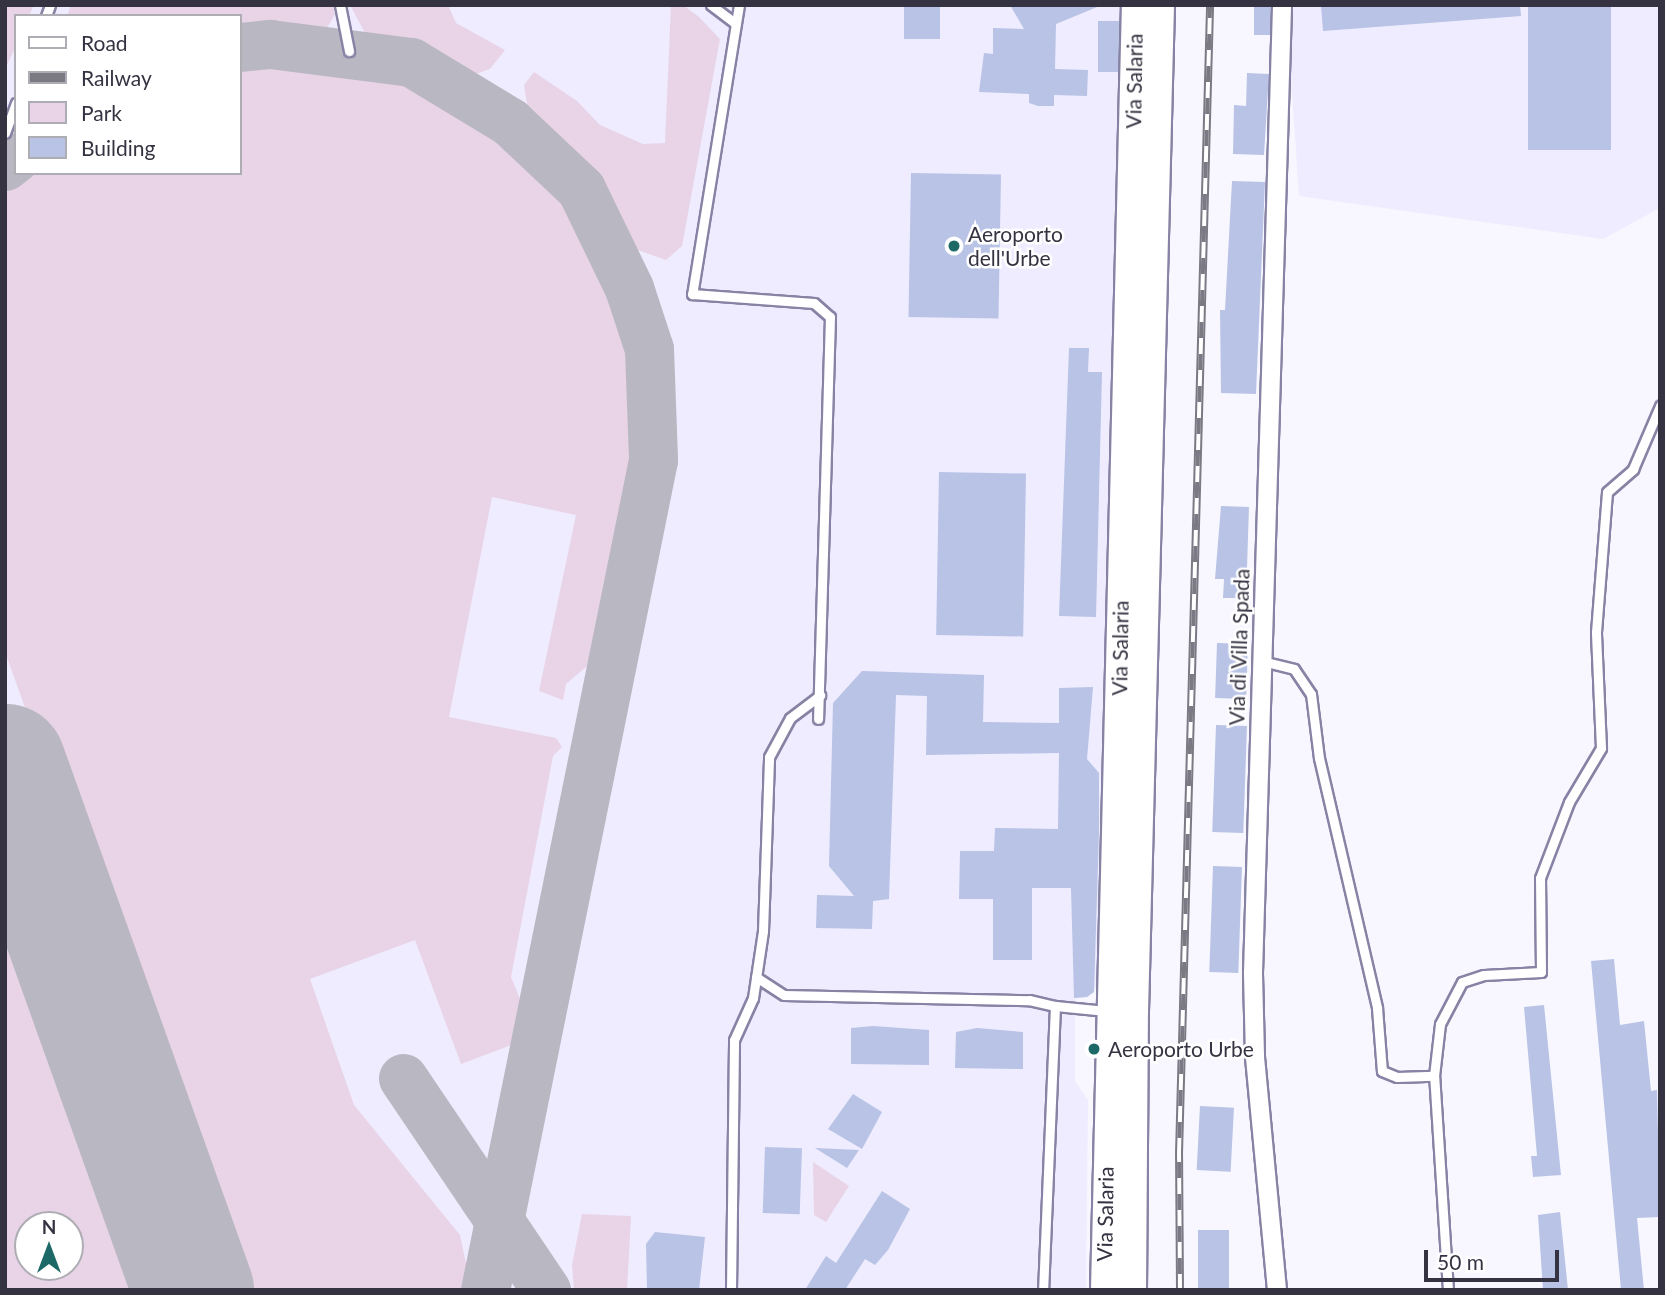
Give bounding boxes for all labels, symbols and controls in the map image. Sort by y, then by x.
legend [14,14,242,175]
text: Road [81,30,128,55]
street label: Via Salaria [1121,33,1147,129]
text: Railway [81,65,152,90]
text: Park [81,100,122,125]
text: Building [81,135,156,160]
place label: Aeroporto dell'Urbe [968,221,1063,271]
marker: Aeroporto dell'Urbe [946,238,962,254]
street label: Via di Villa Spada [1224,568,1254,726]
street label: Via Salaria [1107,600,1133,696]
place label: Aeroporto Urbe [1108,1036,1254,1062]
marker: Aeroporto Urbe [1086,1041,1102,1057]
street label: Via Salaria [1092,1166,1118,1262]
north arrow [14,1211,84,1281]
text: N [42,1215,56,1238]
scale bar [1427,1236,1562,1280]
text: 50 m [1437,1249,1484,1274]

